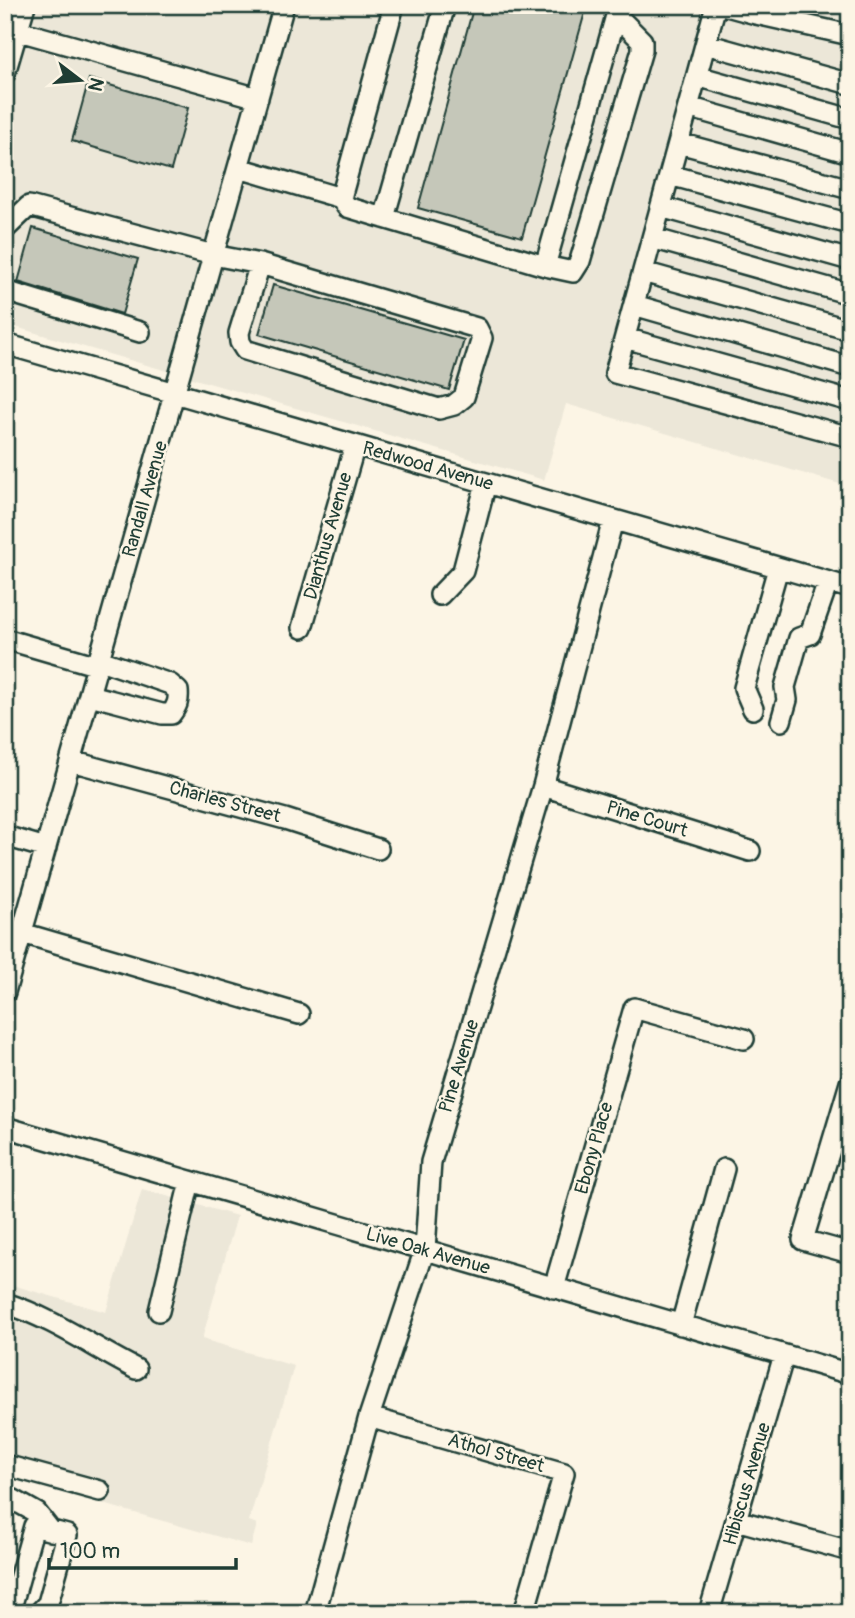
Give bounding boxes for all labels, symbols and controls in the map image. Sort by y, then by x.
north arrow [46,46,116,116]
text: N [82,75,109,94]
street label: Redwood Avenue [360,436,497,496]
street label: Randall Avenue [117,438,173,560]
street label: Dianthus Avenue [298,469,358,602]
street label: Charles Street [167,776,284,828]
street label: Pine Court [603,795,691,843]
street label: Pine Avenue [433,1016,485,1116]
street label: Ebony Place [569,1099,619,1197]
street label: Live Oak Avenue [363,1222,493,1280]
street label: Hibiscus Avenue [718,1419,776,1548]
street label: Athol Street [445,1428,547,1478]
scale bar [49,1527,236,1571]
text: 100 m [60,1538,120,1565]

